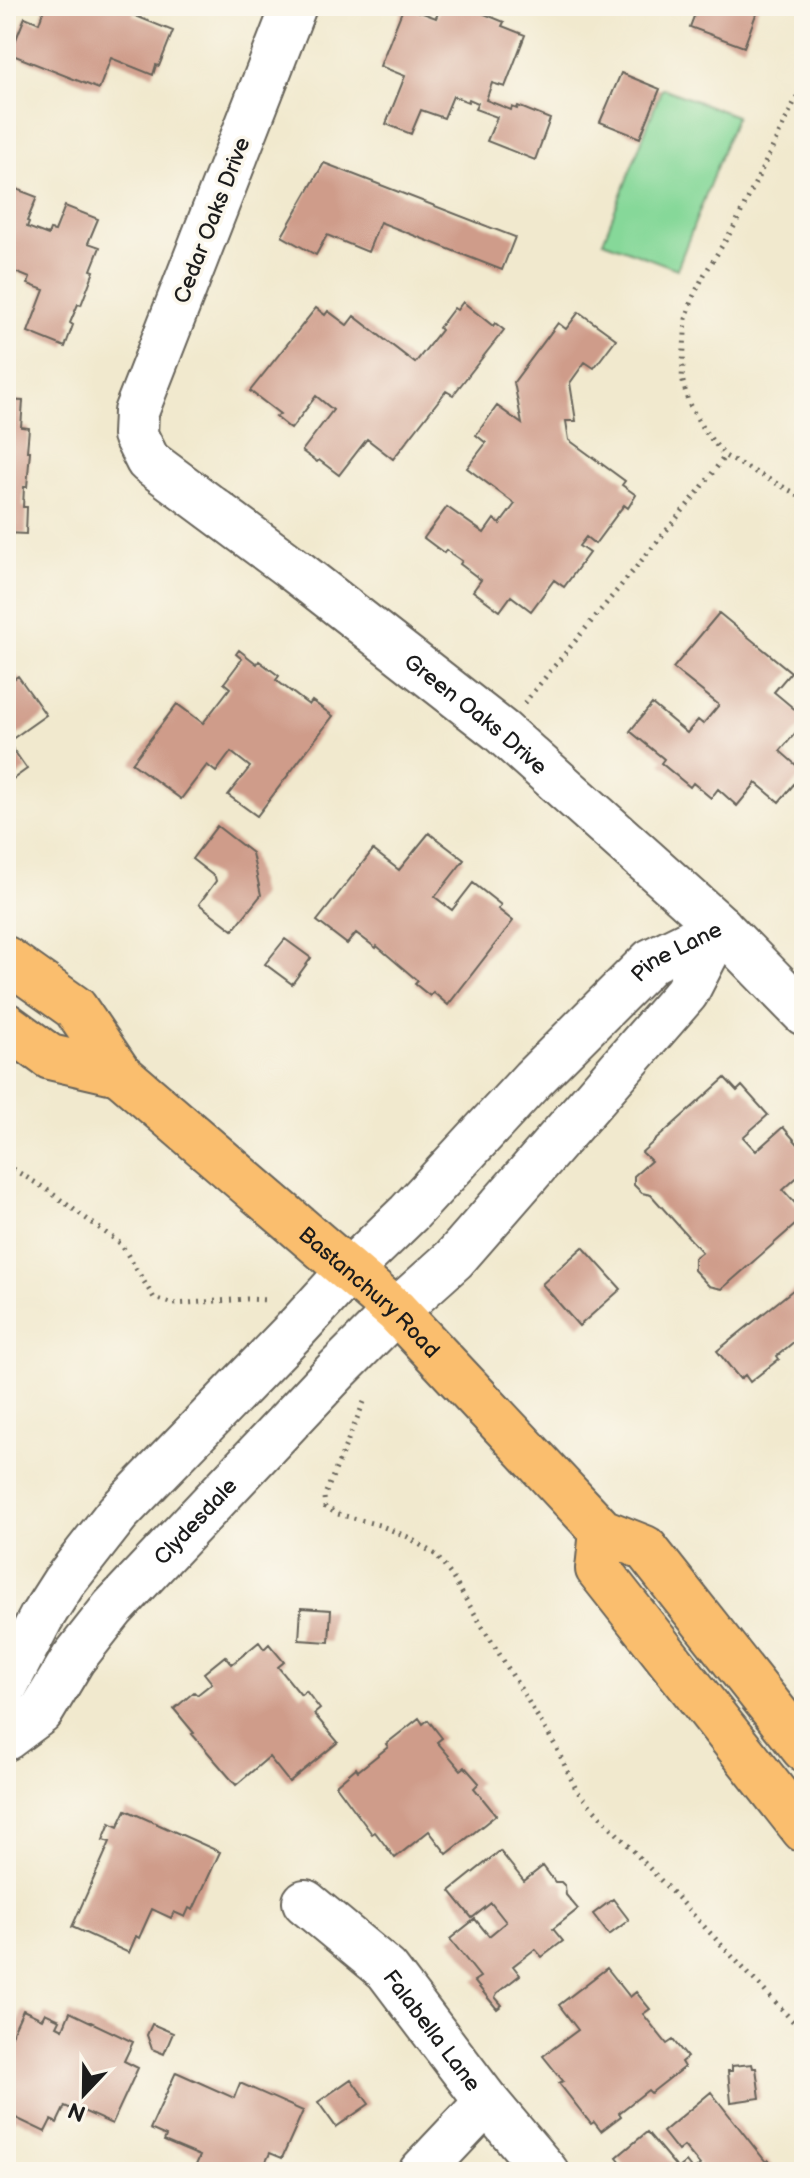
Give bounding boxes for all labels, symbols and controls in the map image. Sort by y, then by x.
street label: Cedar Oaks Drive [168,134,257,307]
street label: Green Oaks Drive [398,649,552,781]
street label: Pine Lane [626,916,726,988]
street label: Bastanchury Road [293,1221,445,1364]
street label: Clydesdale [149,1473,243,1571]
street label: Falabella Lane [377,1965,486,2097]
north arrow [44,2054,124,2134]
text: N [64,2096,90,2127]

